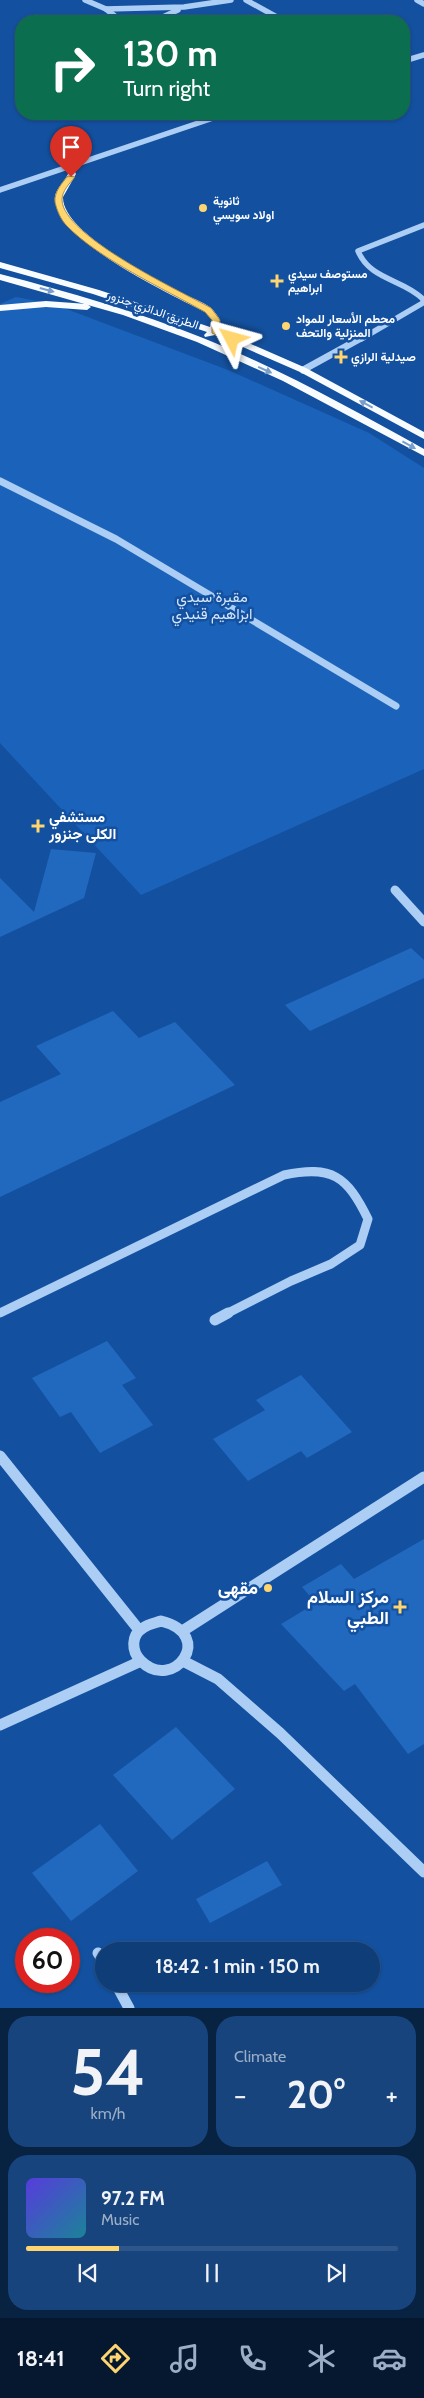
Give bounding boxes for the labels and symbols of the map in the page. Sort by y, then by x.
pin [50,126,92,177]
place label: ثانوية اولاد سويسي [213,193,274,225]
marker: ثانوية اولاد سويسي [197,202,209,214]
place label: مستوصف سيدي ابراهيم [288,266,368,296]
marker: مستوصف سيدي ابراهيم [270,274,284,288]
one-way arrow [40,286,55,294]
street label: الطريق الدائري جنزور [104,287,201,335]
place label: محطم الأسعار للمواد المنزلية والتحف [296,311,396,341]
position arrow [205,312,257,364]
marker: محطم الأسعار للمواد المنزلية والتحف [280,320,292,332]
place label: صيدلية الرازي [351,349,416,367]
marker: صيدلية الرازي [335,351,347,363]
one-way arrow [258,366,272,374]
one-way arrow [358,400,373,408]
one-way arrow [402,440,416,449]
park label: مقبرة سيدي ابراهيم قنيدي [172,588,252,627]
place label: مستشفي الكلى جنزور [48,808,116,843]
marker: مستشفي الكلى جنزور [31,819,45,833]
place label: مقهى [218,1577,258,1599]
marker: مقهى [262,1582,274,1594]
place label: مركز السلام الطبي [307,1586,389,1633]
marker: مركز السلام الطبي [393,1600,407,1614]
speed limit sign: 60 [15,1928,80,1993]

